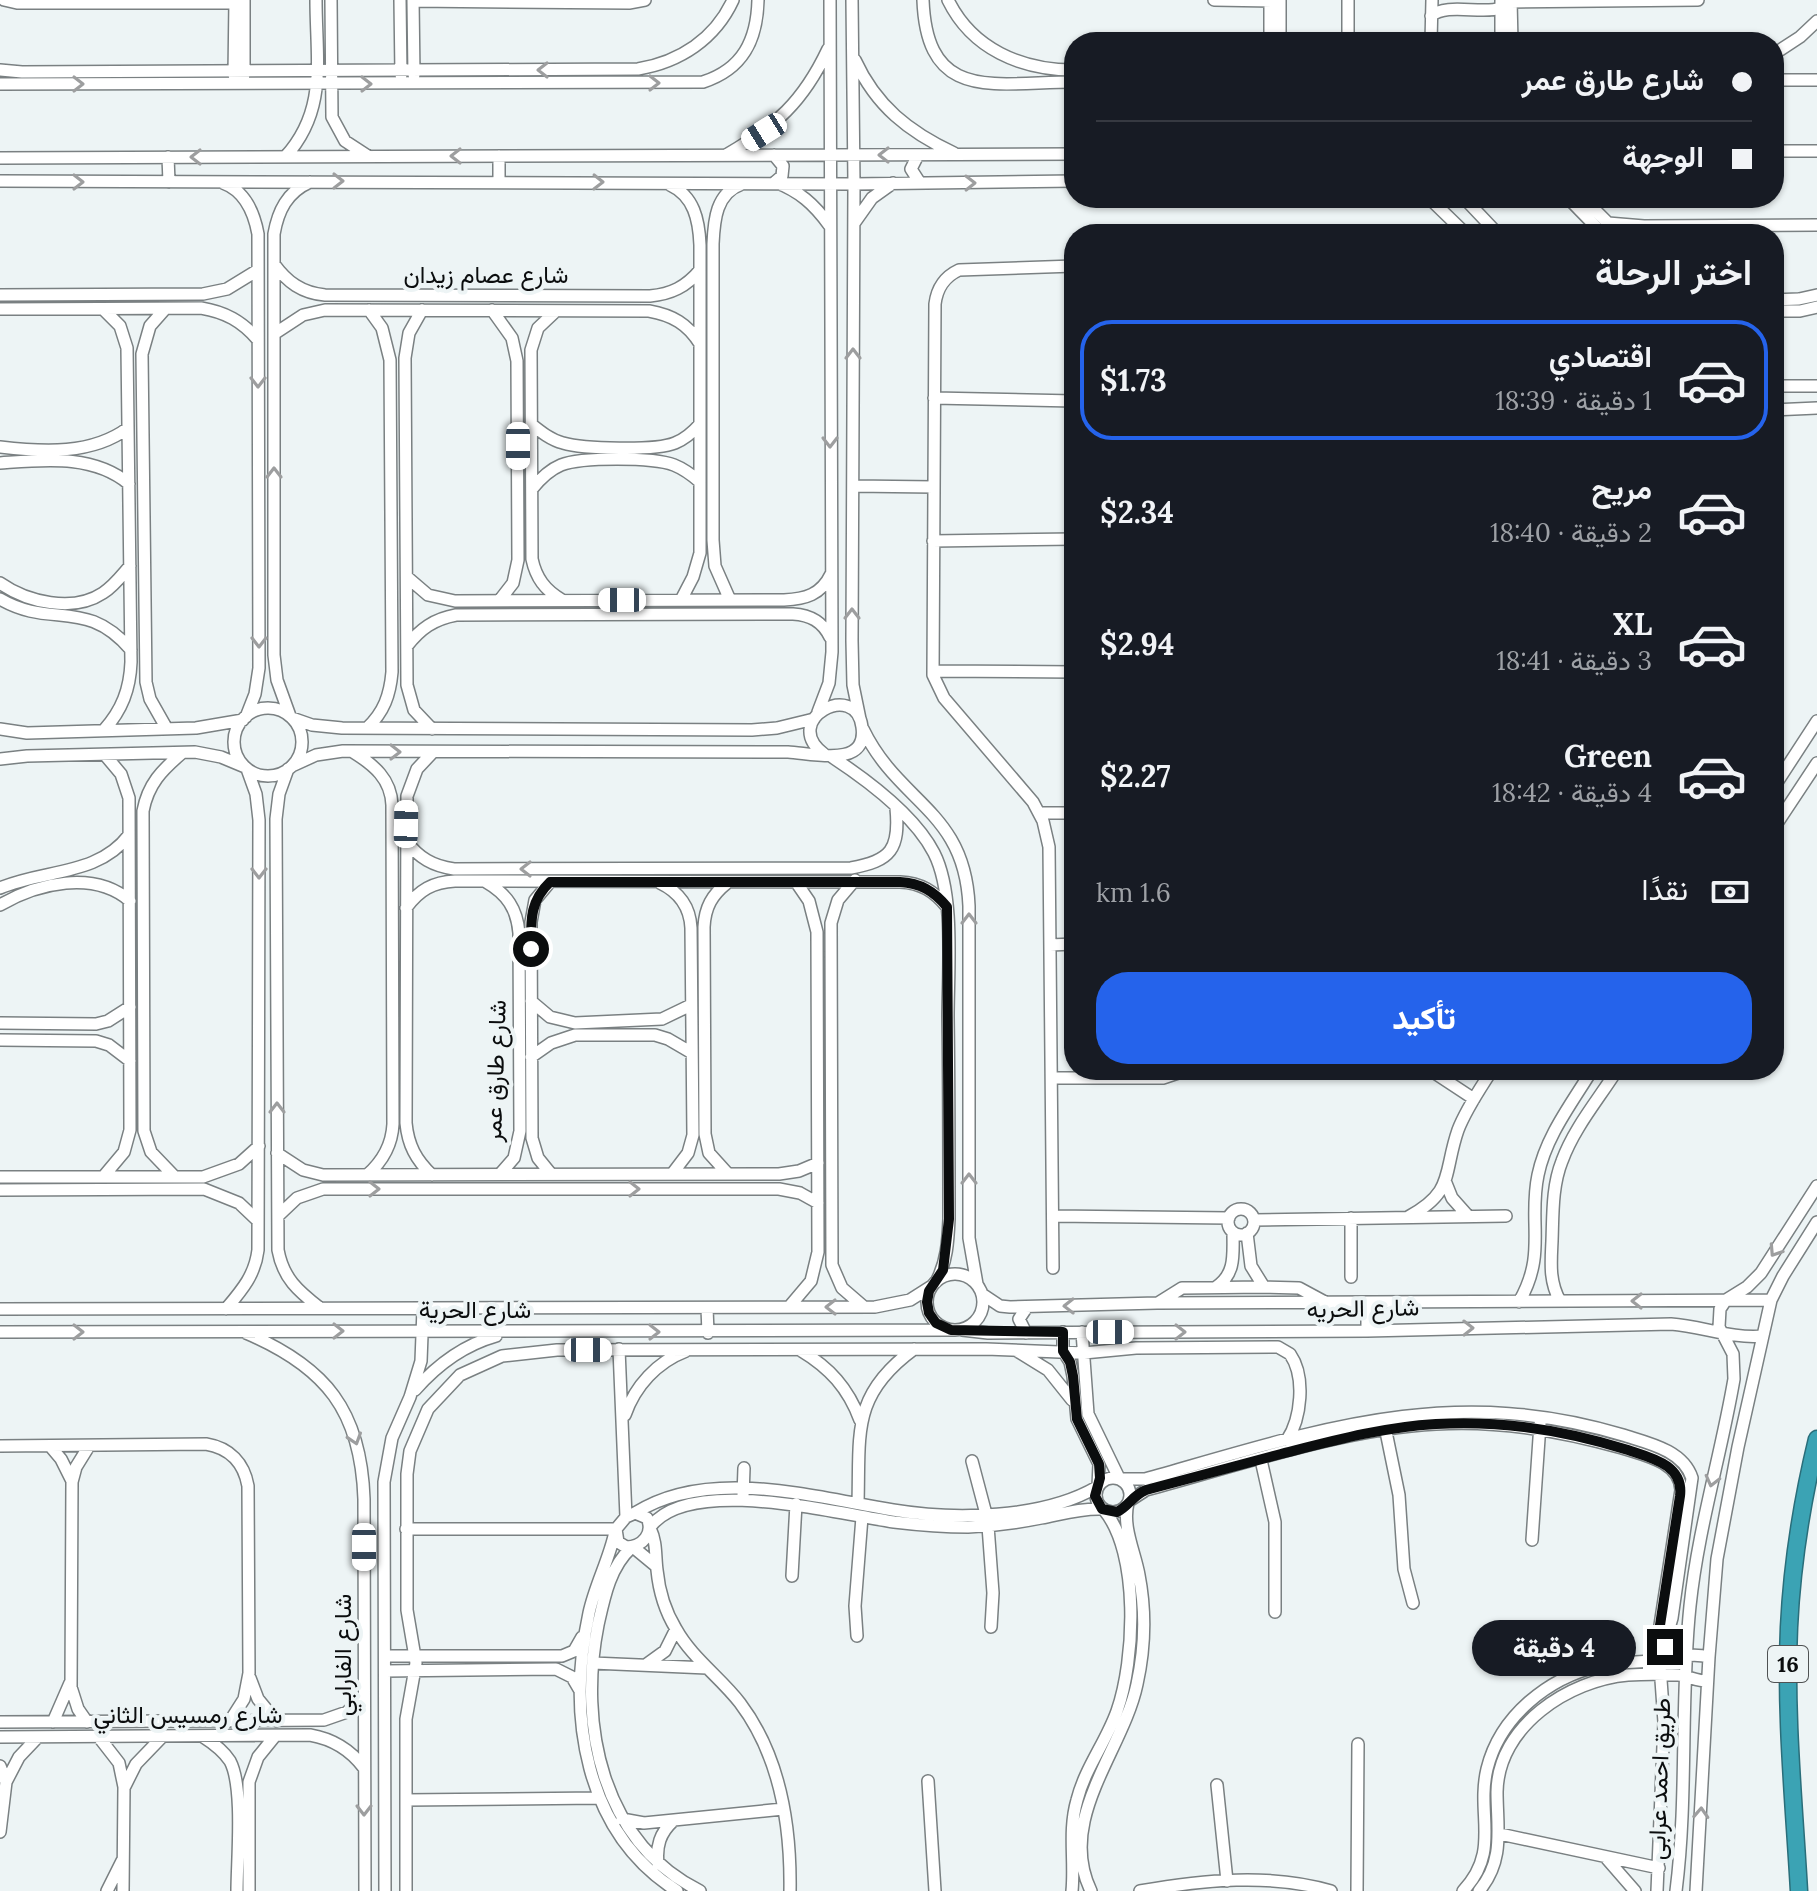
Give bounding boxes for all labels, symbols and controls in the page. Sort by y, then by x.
text: شارع طارق عمر [1522,60,1704,98]
one-way arrow [536,61,549,79]
one-way arrow [648,74,661,92]
one-way arrow [72,75,85,93]
one-way arrow [360,75,373,93]
car [737,109,791,155]
text: الوجهة [1622,137,1704,175]
one-way arrow [877,146,890,164]
one-way arrow [449,147,462,165]
one-way arrow [189,148,202,166]
one-way arrow [332,172,345,190]
one-way arrow [72,173,85,190]
one-way arrow [592,173,605,191]
one-way arrow [964,174,977,191]
text: اختر الرحلة [1595,249,1752,295]
street label: شارع عصام زيدان [404,259,568,291]
text: اقتصادي [1549,337,1652,375]
icon: car [1676,344,1748,416]
one-way arrow [844,347,861,360]
text: $1.73 [1100,361,1167,399]
one-way arrow [249,376,267,389]
text: 1 دقيقة · 18:39 [1495,384,1652,417]
car [506,422,530,470]
one-way arrow [821,436,839,449]
one-way arrow [265,466,283,479]
text: مريح [1592,469,1652,507]
icon: car [1676,476,1748,548]
text: $2.34 [1100,493,1174,531]
text: 2 دقيقة · 18:40 [1490,516,1652,549]
car [598,588,646,612]
text: XL [1613,605,1652,643]
one-way arrow [843,607,861,620]
icon: car [1676,608,1748,680]
text: $2.94 [1100,625,1174,663]
one-way arrow [250,636,268,649]
text: 3 دقيقة · 18:41 [1496,644,1652,677]
text: Green [1564,737,1652,775]
icon: car [1676,740,1748,812]
one-way arrow [389,743,402,761]
text: $2.27 [1100,757,1171,795]
text: 4 دقيقة · 18:42 [1492,776,1652,809]
car [394,800,418,848]
one-way arrow [519,860,532,878]
one-way arrow [250,867,268,880]
text: نقدًا [1642,870,1688,908]
icon: cash [1708,870,1752,914]
text: 1.6 km [1096,876,1171,909]
one-way arrow [960,912,978,925]
route start [513,931,549,967]
button: تأكيد [1096,972,1752,1064]
street label: شارع طارق عمر [477,999,514,1144]
one-way arrow [268,1101,286,1114]
one-way arrow [960,1172,978,1185]
one-way arrow [368,1180,381,1198]
one-way arrow [628,1180,641,1198]
one-way arrow [1769,1243,1784,1257]
street label: شارع الحريه [1306,1292,1420,1325]
one-way arrow [1630,1292,1643,1310]
street label: شارع الحرية [419,1294,531,1326]
one-way arrow [1062,1297,1075,1314]
one-way arrow [824,1298,837,1316]
car [1086,1320,1134,1344]
one-way arrow [1462,1320,1475,1337]
one-way arrow [332,1322,345,1340]
one-way arrow [72,1323,85,1341]
one-way arrow [648,1323,661,1341]
one-way arrow [1174,1323,1187,1341]
car [564,1338,612,1362]
one-way arrow [345,1431,361,1445]
one-way arrow [1705,1474,1722,1488]
car [352,1523,376,1571]
street label: شارع الفارابي [327,1594,362,1716]
callout: 4 دقيقة [1473,1619,1637,1675]
route end [1647,1629,1683,1665]
text: 4 دقيقة [1513,1631,1595,1664]
road number: 16 [1768,1646,1808,1682]
street label: طريق احمد عرابى [1641,1697,1677,1861]
street label: شارع رمسيس الثاني [93,1699,283,1734]
one-way arrow [355,1804,373,1817]
one-way arrow [1692,1806,1709,1819]

